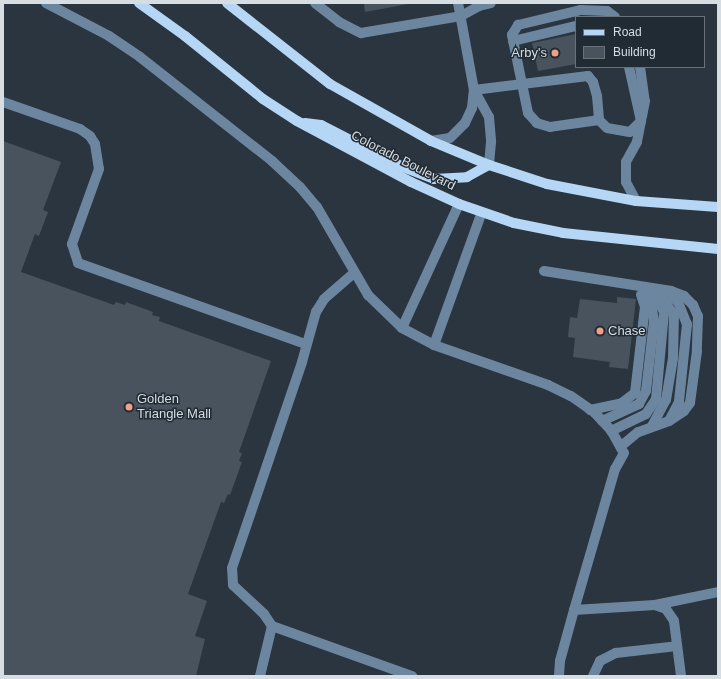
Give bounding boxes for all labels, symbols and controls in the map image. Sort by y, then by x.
legend [575,16,705,68]
text: Road [613,25,642,39]
place label: Arby's [511,45,547,61]
text: Building [613,45,656,59]
marker: Arby's [550,48,560,58]
street label: Colorado Boulevard [348,128,458,194]
place label: Chase [608,323,646,339]
marker: Chase [595,326,605,336]
place label: Golden Triangle Mall [137,392,211,423]
marker: Golden Triangle Mall [124,402,134,412]

